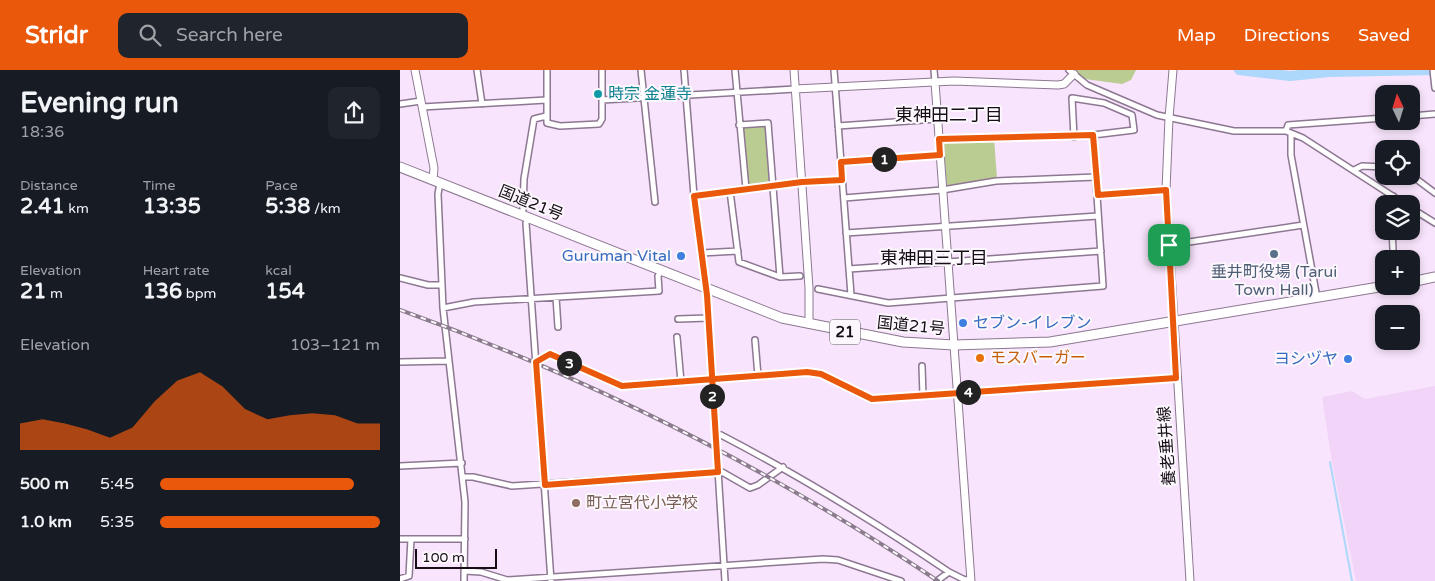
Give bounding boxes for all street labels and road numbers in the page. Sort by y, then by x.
street label: 国道21号 [496,181,566,225]
street label: 国道21号 [876,312,946,340]
road number: 21 [830,320,860,344]
street label: 養老垂井線 [1154,405,1180,487]

